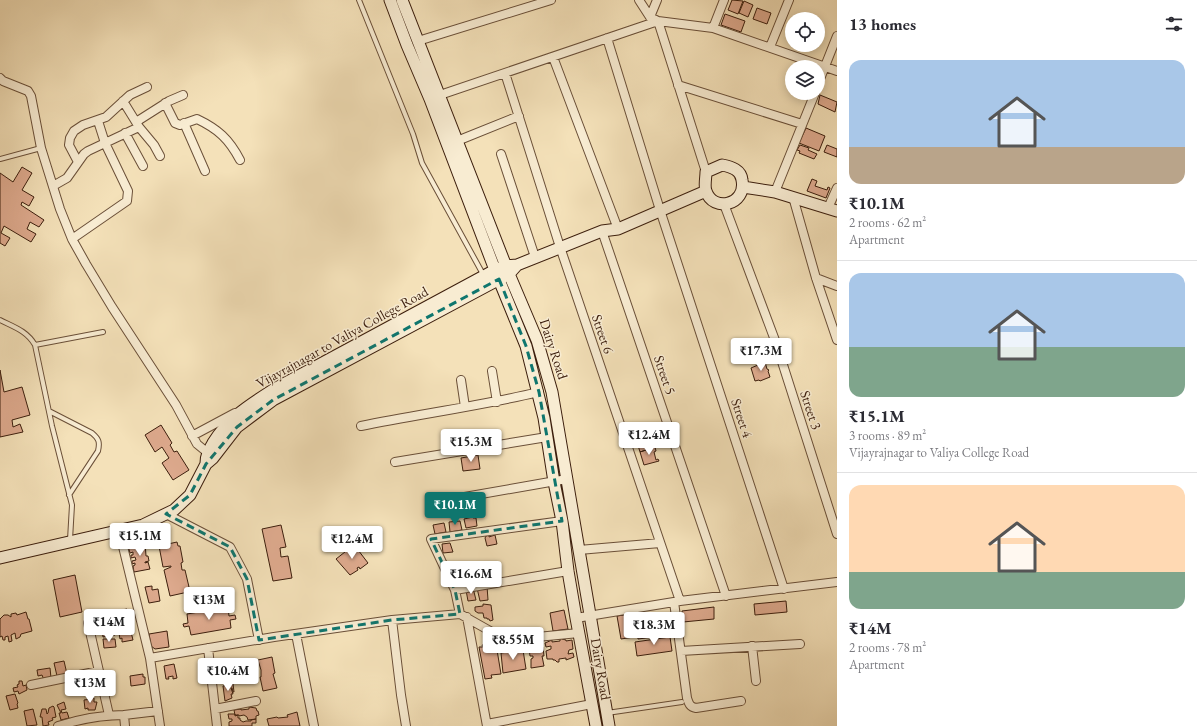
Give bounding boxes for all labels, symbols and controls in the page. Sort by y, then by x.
map controls [785,12,825,100]
button: locate [785,12,825,52]
text: 13 homes [849,13,916,35]
icon: filters [1163,13,1185,35]
button: layers [785,60,825,100]
icon: home [981,86,1053,158]
text: ₹10.1M [849,192,905,214]
text: 2 rooms · 62 m² [849,214,926,231]
text: Apartment [849,231,904,248]
street label: Vijayrajnagar to Valiya College Road [253,282,432,392]
icon: home [981,299,1053,371]
street label: Street 6 [588,312,618,356]
street label: Dairy Road [536,317,572,382]
pin: ₹17.3M [728,338,794,372]
text: ₹17.3M [740,342,782,359]
street label: Street 5 [650,353,680,397]
street label: Street 3 [796,388,826,432]
street label: Street 4 [727,396,757,440]
text: ₹15.1M [849,405,905,427]
pin: ₹12.4M [616,422,682,456]
text: ₹12.4M [628,426,670,443]
text: 3 rooms · 89 m² [849,427,926,444]
pin: ₹15.3M [438,429,504,463]
text: ₹15.3M [450,433,492,450]
text: Vijayrajnagar to Valiya College Road [849,444,1029,461]
pin: ₹10.1M [422,492,488,526]
text: ₹10.1M [434,496,476,513]
icon: home [981,511,1053,583]
pin: ₹15.1M [107,523,173,557]
pin: ₹12.4M [319,526,385,560]
text: ₹15.1M [119,527,161,544]
text: ₹12.4M [331,530,373,547]
pin: ₹16.6M [438,561,504,595]
text: ₹16.6M [450,565,492,582]
pin: ₹13M [185,587,233,621]
text: ₹13M [193,591,225,608]
pin: ₹14M [85,609,133,643]
pin: ₹18.3M [621,612,687,646]
text: ₹14M [93,613,125,630]
text: ₹18.3M [633,616,675,633]
text: ₹14M [849,617,892,639]
pin: ₹8.55M [480,627,546,661]
text: ₹8.55M [492,631,534,648]
street label: Dairy Road [587,637,615,702]
text: 2 rooms · 78 m² [849,639,926,656]
text: Apartment [849,656,904,673]
pin: ₹10.4M [195,658,261,692]
text: ₹10.4M [207,662,249,679]
pin: ₹13M [66,670,114,704]
text: ₹13M [74,674,106,691]

